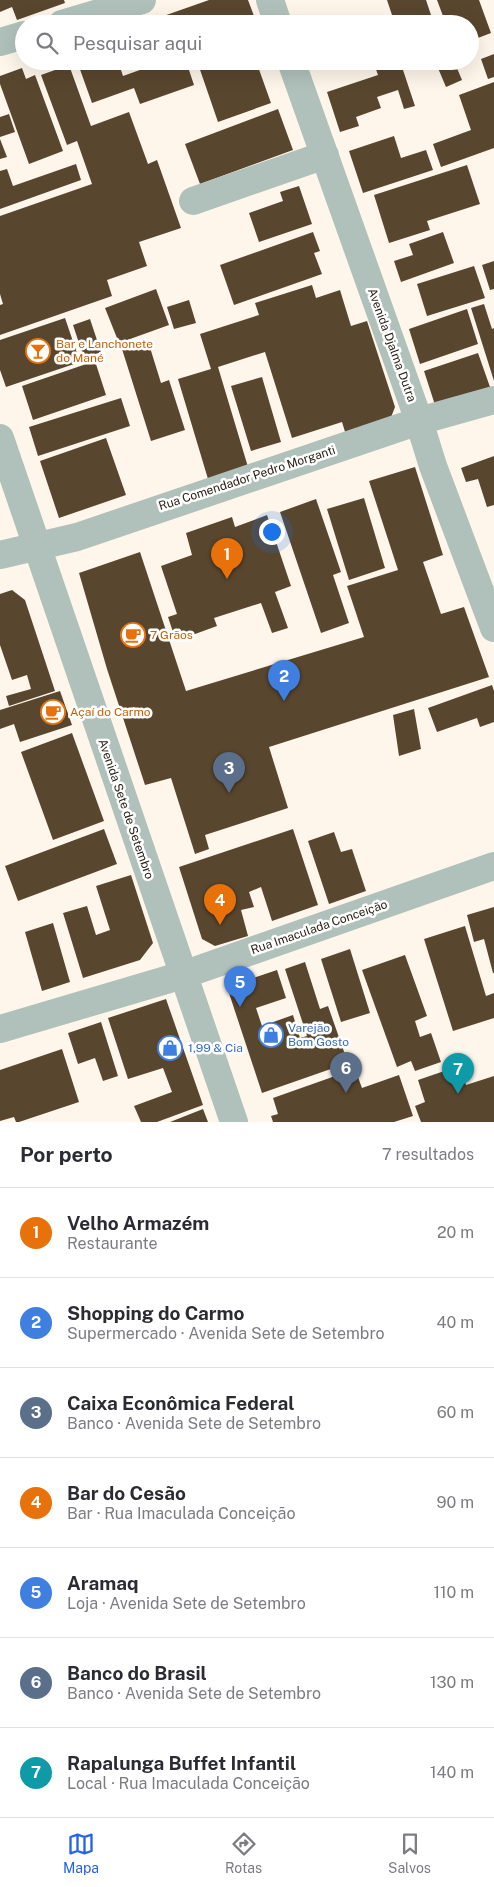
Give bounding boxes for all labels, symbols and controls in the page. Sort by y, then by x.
search box [15,15,479,70]
icon: search [33,29,61,57]
text: Pesquisar aqui [73,32,202,54]
street label: Avenida Djalma Dutra [365,286,419,404]
place label: Bar e Lanchonete do Mané [56,337,153,365]
bar icon: Bar e Lanchonete do Mané [25,338,51,364]
street label: Rua Comendador Pedro Morganti [157,443,337,513]
your location [259,519,285,545]
pin: 1 [211,538,243,579]
cafe icon: 7 Grãos [120,622,146,648]
place label: 7 Grãos [150,628,193,642]
pin: 2 [268,660,300,701]
cafe icon: Açaí do Carmo [40,699,66,725]
place label: Açaí do Carmo [70,705,151,719]
street label: Avenida Sete de Setembro [95,737,157,881]
pin: 3 [213,752,245,793]
pin: 4 [204,884,236,925]
street label: Rua Imaculada Conceição [249,897,389,957]
pin: 5 [224,966,256,1007]
place label: Varejão Bom Gosto [288,1021,349,1049]
shop icon: Varejão Bom Gosto [258,1022,284,1048]
shop icon: 1,99 & Cia [157,1035,183,1061]
place label: 1,99 & Cia [188,1041,243,1055]
pin: 6 [330,1052,362,1093]
pin: 7 [442,1053,474,1094]
text: Por perto [20,1142,113,1167]
text: 7 resultados [382,1145,474,1164]
text: Velho Armazém [67,1212,209,1234]
text: 1 [33,1223,39,1242]
text: 20 m [437,1223,474,1242]
text: Restaurante [67,1234,158,1253]
text: Shopping do Carmo [67,1302,245,1324]
text: 2 [31,1313,41,1332]
text: 40 m [436,1313,474,1332]
text: Supermercado · Avenida Sete de Setembro [67,1324,385,1343]
text: Caixa Econômica Federal [67,1392,294,1414]
text: 3 [31,1403,41,1422]
text: 60 m [437,1403,474,1422]
text: Banco · Avenida Sete de Setembro [67,1414,321,1433]
text: Bar do Cesão [67,1482,186,1504]
text: 4 [31,1493,41,1512]
text: 90 m [437,1493,474,1512]
text: Bar · Rua Imaculada Conceição [67,1504,295,1523]
text: Aramaq [67,1572,138,1594]
text: 5 [31,1583,41,1602]
text: 110 m [433,1583,474,1602]
text: Loja · Avenida Sete de Setembro [67,1594,306,1613]
text: Banco do Brasil [67,1662,207,1684]
text: 6 [31,1673,41,1692]
text: 130 m [430,1673,474,1692]
text: Banco · Avenida Sete de Setembro [67,1684,321,1703]
text: Rapalunga Buffet Infantil [67,1752,296,1774]
text: 7 [31,1763,41,1782]
text: 140 m [430,1763,474,1782]
text: Local · Rua Imaculada Conceição [67,1774,310,1793]
tab: Mapa [63,1830,99,1876]
tab: Rotas [225,1830,262,1876]
tab: Salvos [388,1830,431,1876]

